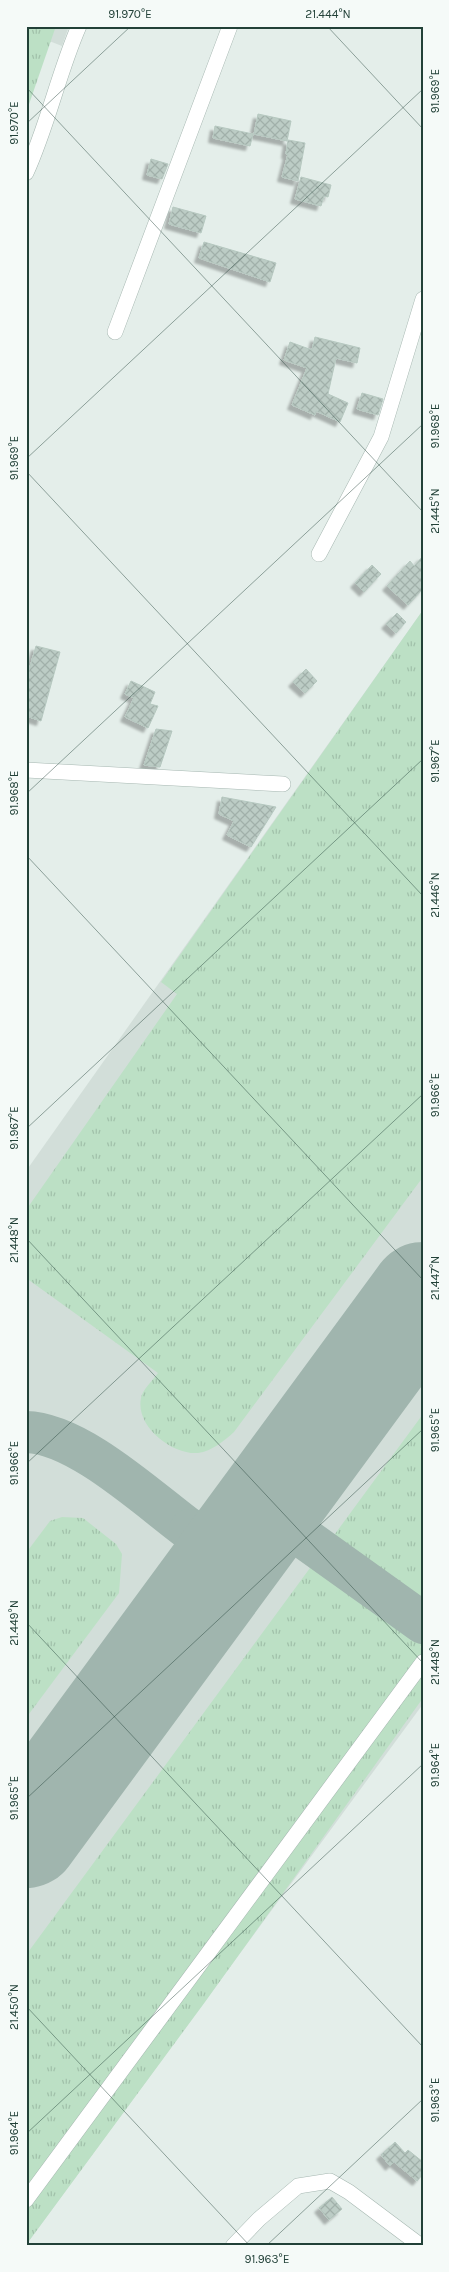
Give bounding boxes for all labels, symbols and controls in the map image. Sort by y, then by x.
text: 91.970°E [108,7,152,21]
text: 21.444°N [305,7,351,21]
text: 91.969°E [428,69,442,113]
text: 91.970°E [7,101,21,145]
text: 91.968°E [428,403,442,449]
text: 91.969°E [7,436,21,480]
text: 21.445°N [428,488,442,534]
text: 91.967°E [428,739,442,783]
text: 91.968°E [7,770,21,816]
text: 21.446°N [428,872,442,918]
text: 91.966°E [428,1073,442,1117]
text: 91.967°E [7,1106,21,1150]
text: 21.448°N [7,1217,21,1263]
text: 21.447°N [428,1256,442,1300]
text: 91.965°E [428,1408,442,1452]
text: 91.966°E [7,1441,21,1485]
text: 21.449°N [7,1600,21,1646]
text: 21.448°N [428,1639,442,1685]
text: 91.964°E [428,1743,442,1787]
text: 91.965°E [7,1776,21,1820]
text: 21.450°N [7,1984,21,2030]
text: 91.963°E [428,2078,442,2122]
text: 91.964°E [7,2111,21,2155]
text: 91.963°E [245,2252,289,2266]

